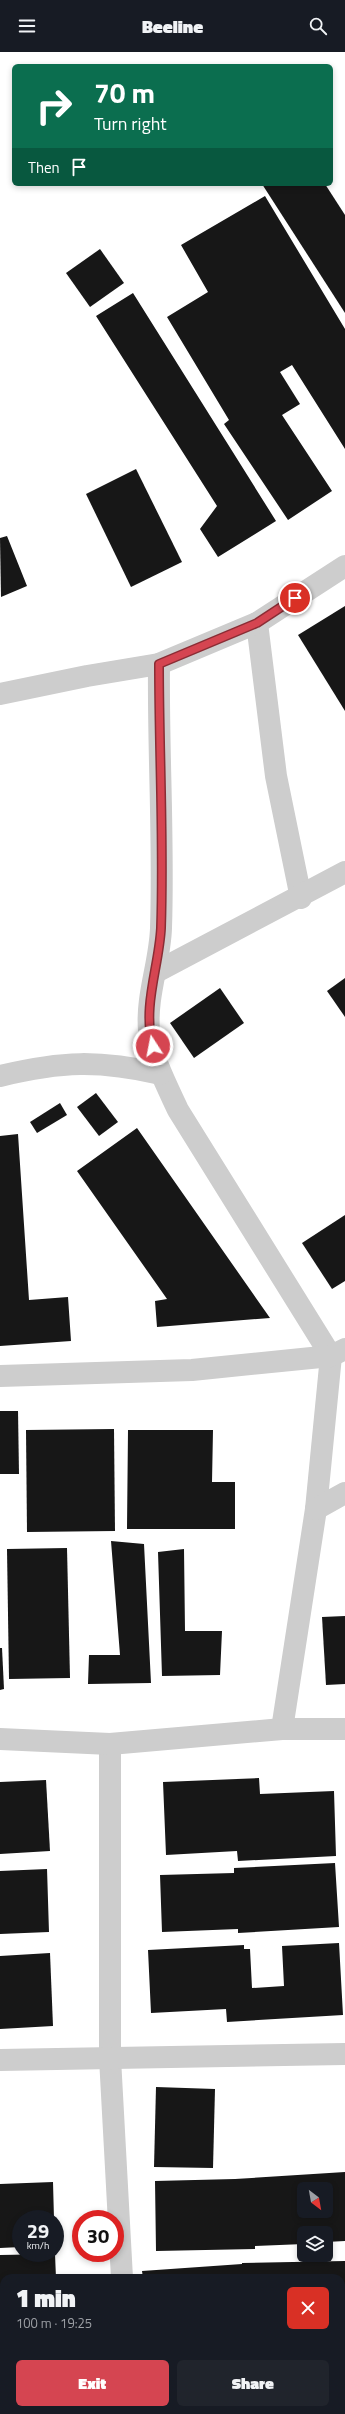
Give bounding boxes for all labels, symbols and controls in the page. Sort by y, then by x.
text: Beeline [142,13,203,40]
icon: menu [16,15,38,37]
icon: search [307,15,329,37]
text: 70 m [94,71,155,114]
icon: right [28,80,80,132]
text: Turn right [94,110,167,137]
text: Then [28,156,60,179]
icon: arrive [68,156,90,178]
pin [278,581,312,615]
icon: arrive [284,587,306,609]
position arrow [132,1025,174,1067]
north arrow [297,2182,333,2218]
map controls [297,2182,333,2262]
speed limit sign: 30 [72,2210,124,2262]
text: 29 [27,2215,49,2246]
button: layers [297,2226,333,2262]
text: km/h [27,2238,49,2253]
text: 1 min [16,2280,76,2316]
button: close [287,2287,329,2329]
text: 100 m · 19:25 [16,2313,92,2333]
button: Exit [16,2360,169,2406]
button: Share [177,2360,329,2406]

